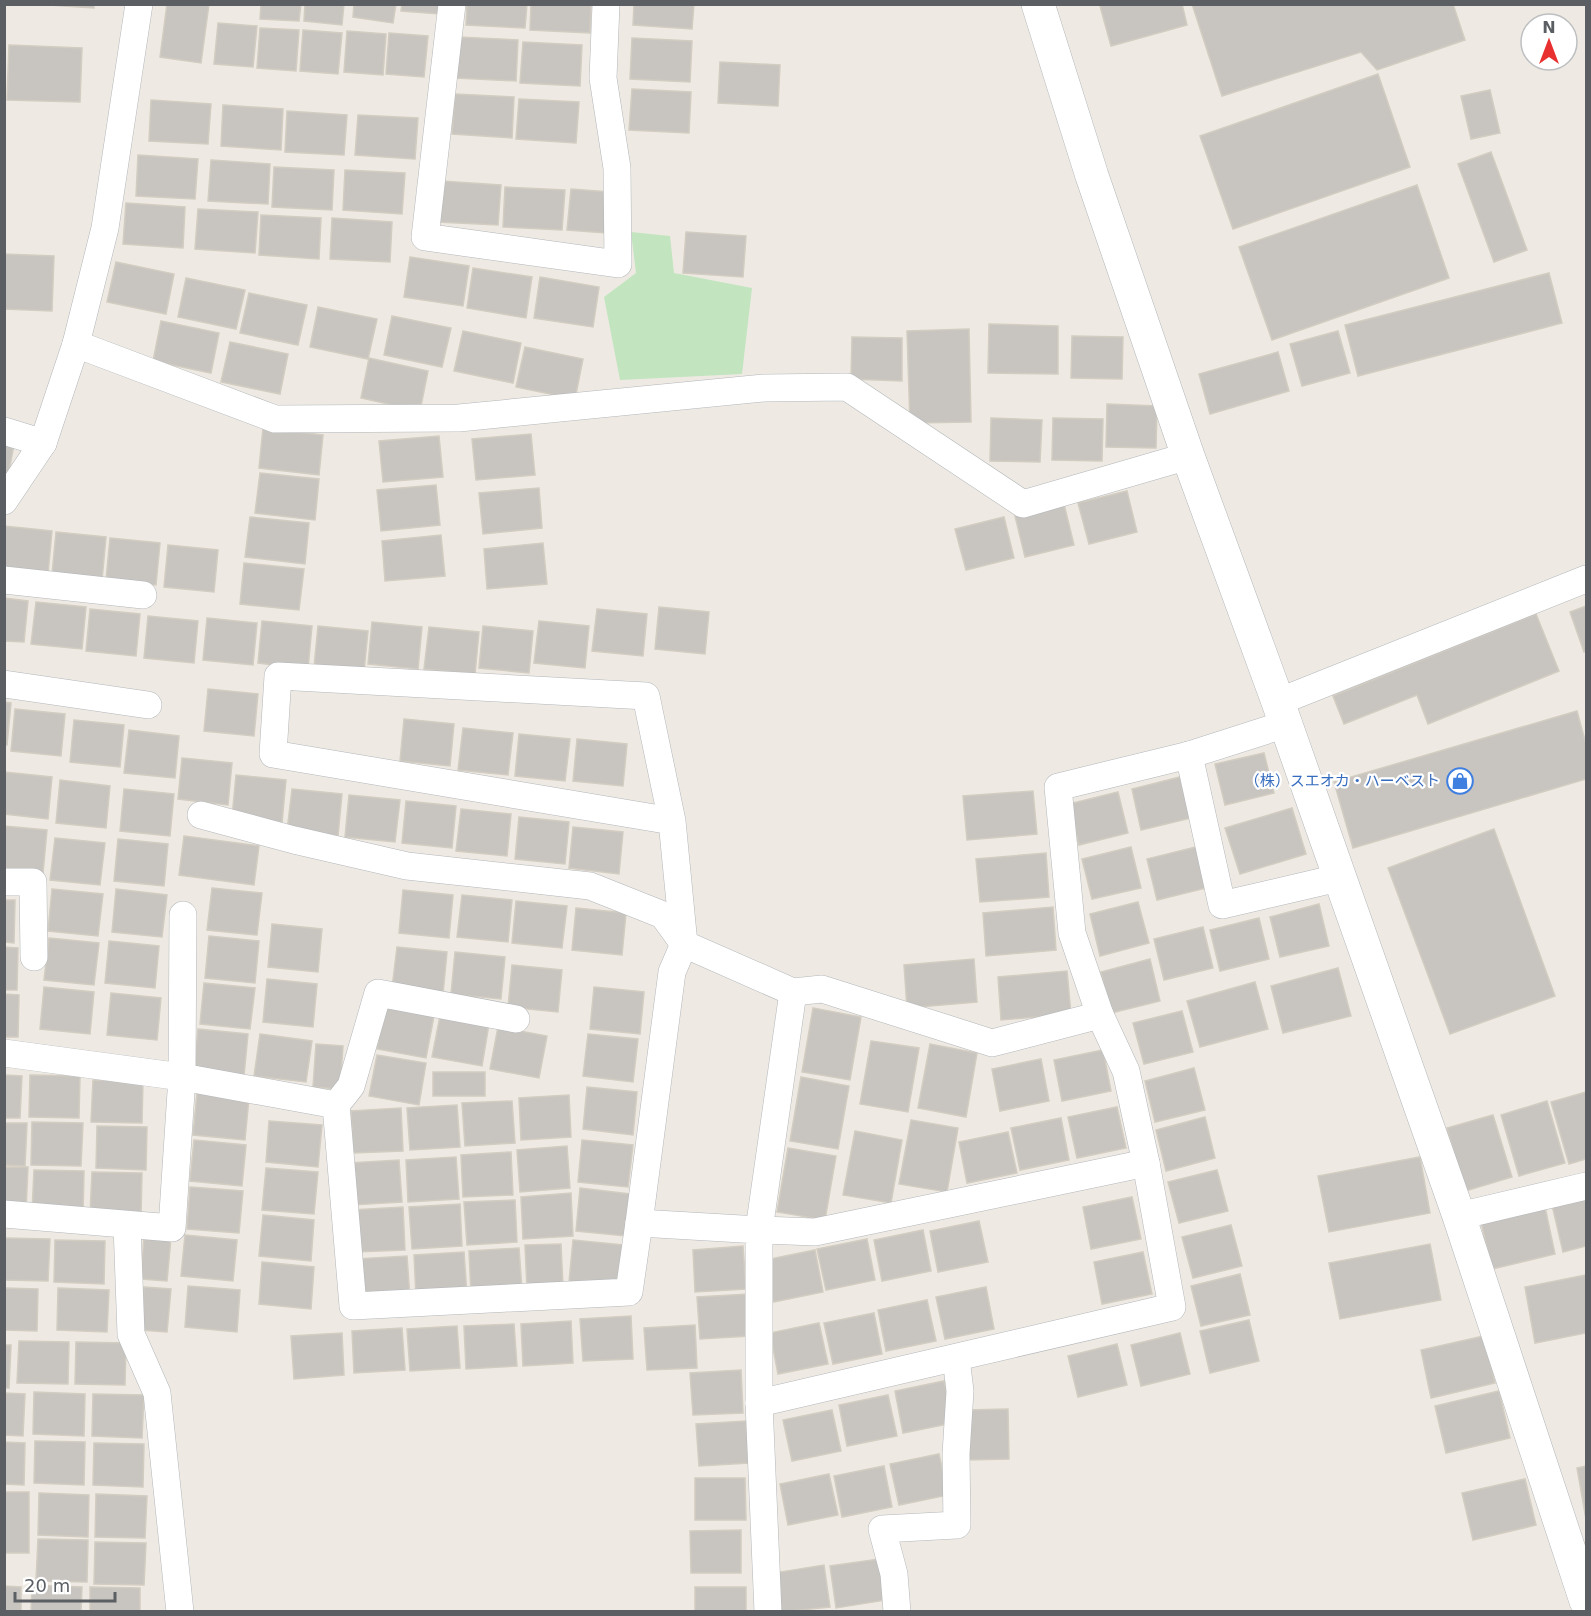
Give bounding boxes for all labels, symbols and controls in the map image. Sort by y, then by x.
north arrow [1519,12,1579,72]
text: N [1542,18,1556,37]
shop icon: （株）スエオカ・ハーベスト [1445,766,1475,796]
place label: （株）スエオカ・ハーベスト [1245,772,1440,790]
scale bar [15,1565,116,1603]
text: 20 m [24,1575,70,1596]

